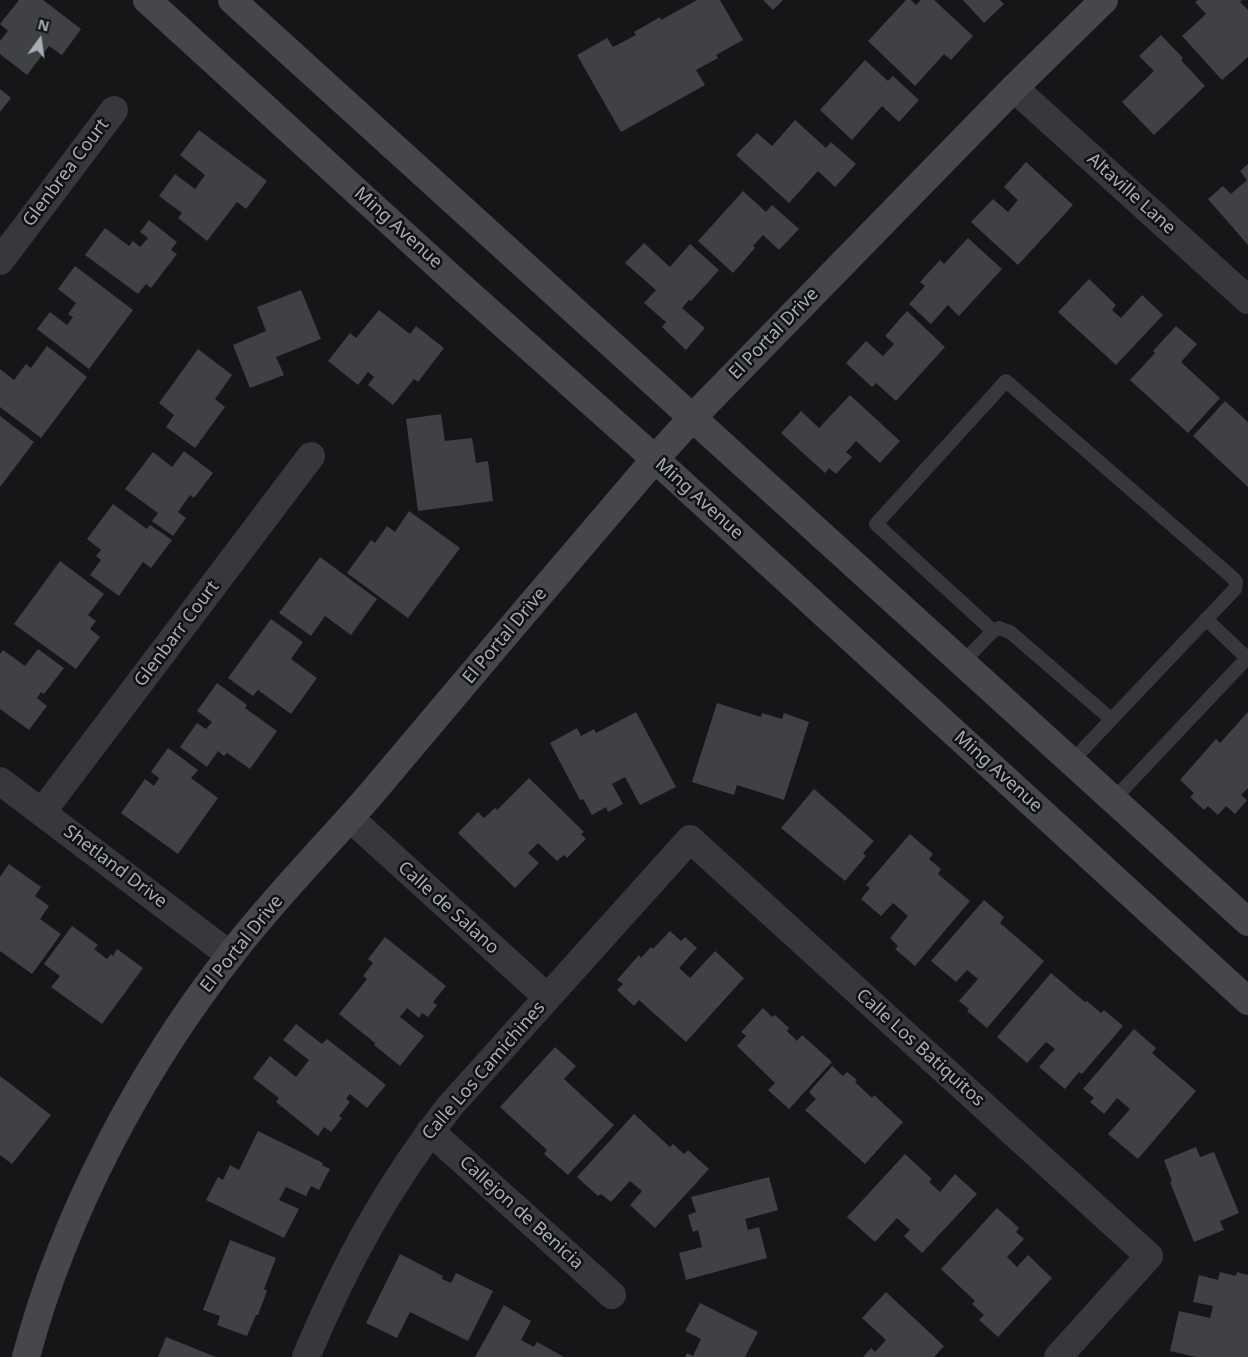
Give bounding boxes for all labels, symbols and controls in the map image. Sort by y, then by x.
text: N [36,14,52,36]
north arrow [15,15,65,65]
street label: Glenbrea Court [18,115,114,231]
street label: Altaville Lane [1082,149,1180,239]
street label: Ming Avenue [350,183,446,273]
street label: El Portal Drive [725,284,823,384]
street label: Ming Avenue [651,454,747,544]
street label: Glenbarr Court [130,577,224,691]
street label: El Portal Drive [458,583,552,689]
street label: Ming Avenue [950,727,1046,817]
street label: Shetland Drive [59,821,171,913]
street label: Calle de Salano [393,857,503,959]
street label: El Portal Drive [196,891,288,997]
street label: Calle Los Batiquitos [851,985,989,1111]
street label: Calle Los Camichines [418,997,550,1145]
street label: Callejon de Benicia [455,1152,587,1274]

